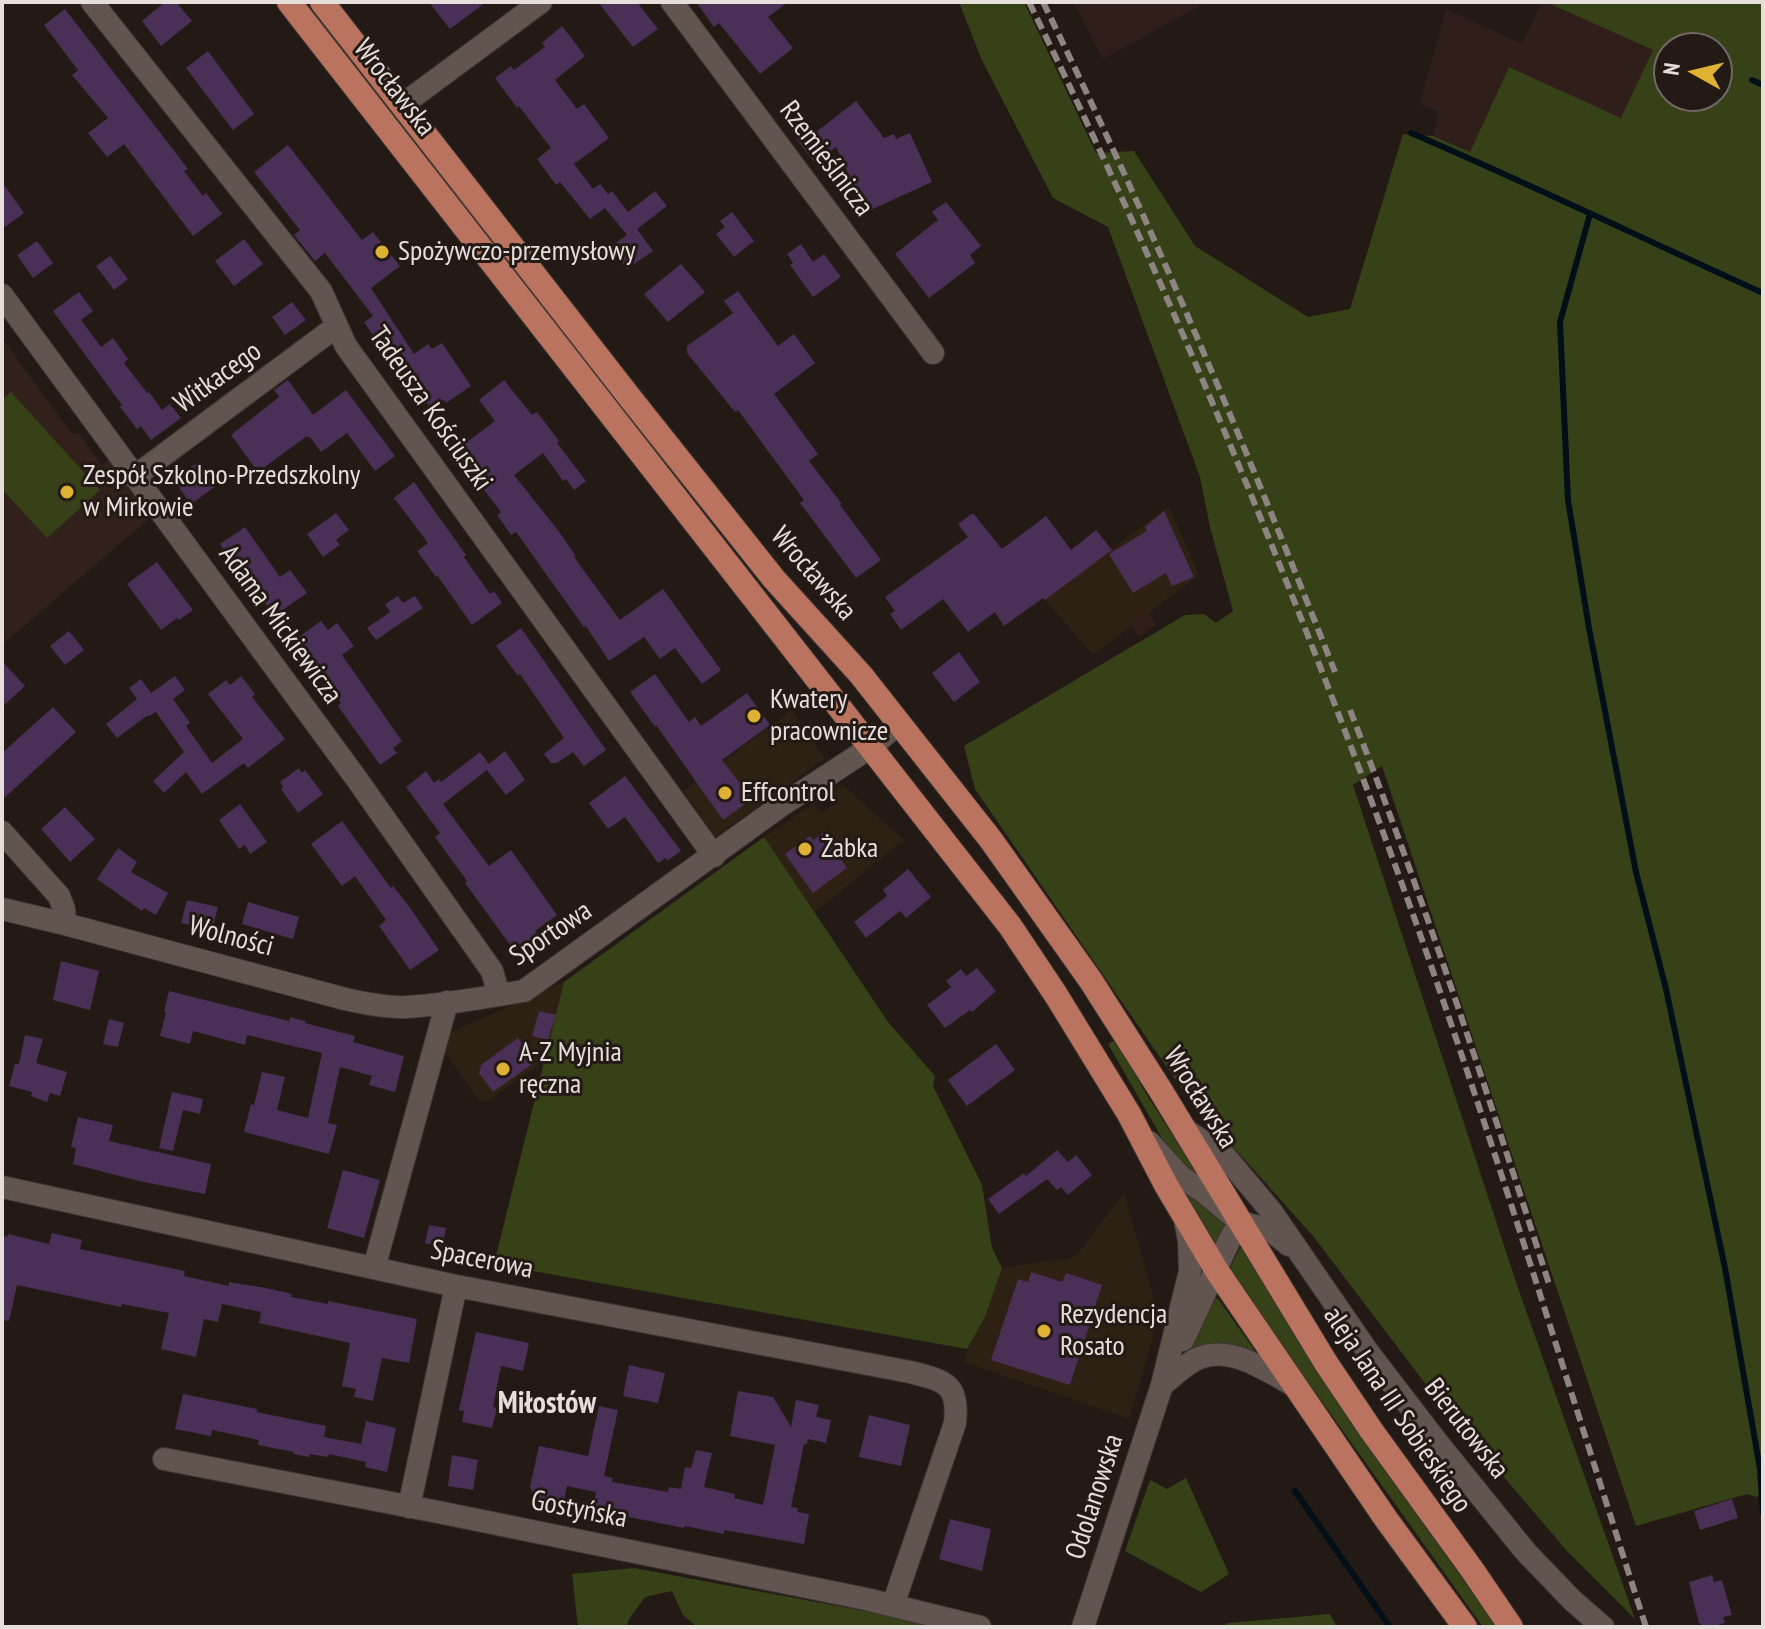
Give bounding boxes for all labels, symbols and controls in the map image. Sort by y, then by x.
north arrow [1653,32,1733,112]
street label: Wrocławska [346,33,442,143]
text: N [1657,61,1686,77]
street label: Rzemieślnicza [772,95,880,223]
place label: Spożywczo-przemysłowy [398,235,636,269]
marker: Spożywczo-przemysłowy [373,243,391,261]
street label: Tadeusza Kościuszki [361,320,499,498]
street label: Witkacego [168,335,268,421]
place label: Zespół Szkolno-Przedszkolny w Mirkowie [83,459,360,525]
marker: Zespół Szkolno-Przedszkolny w Mirkowie [58,483,76,501]
street label: Wrocławska [763,520,863,628]
street label: Adama Mickiewicza [211,539,349,711]
place label: Kwatery pracownicze [770,683,888,749]
marker: Kwatery pracownicze [745,707,763,725]
place label: Effcontrol [741,776,835,810]
marker: Effcontrol [716,784,734,802]
place label: Żabka [821,832,878,866]
marker: Żabka [796,840,814,858]
street label: Sportowa [504,894,598,974]
street label: Wolności [185,910,277,964]
place label: A-Z Myjnia ręczna [519,1036,622,1102]
street label: Wrocławska [1156,1041,1244,1155]
marker: A-Z Myjnia ręczna [494,1060,512,1078]
street label: Spacerowa [428,1234,536,1286]
place label: Rezydencja Rosato [1060,1298,1167,1364]
street label: aleja Jana III Sobieskiego [1316,1301,1478,1519]
marker: Rezydencja Rosato [1035,1322,1053,1340]
street label: Bierutowska [1416,1372,1516,1486]
district label: Miłostów [498,1386,596,1422]
street label: Odolanowska [1059,1430,1131,1564]
street label: Gostyńska [528,1484,630,1536]

